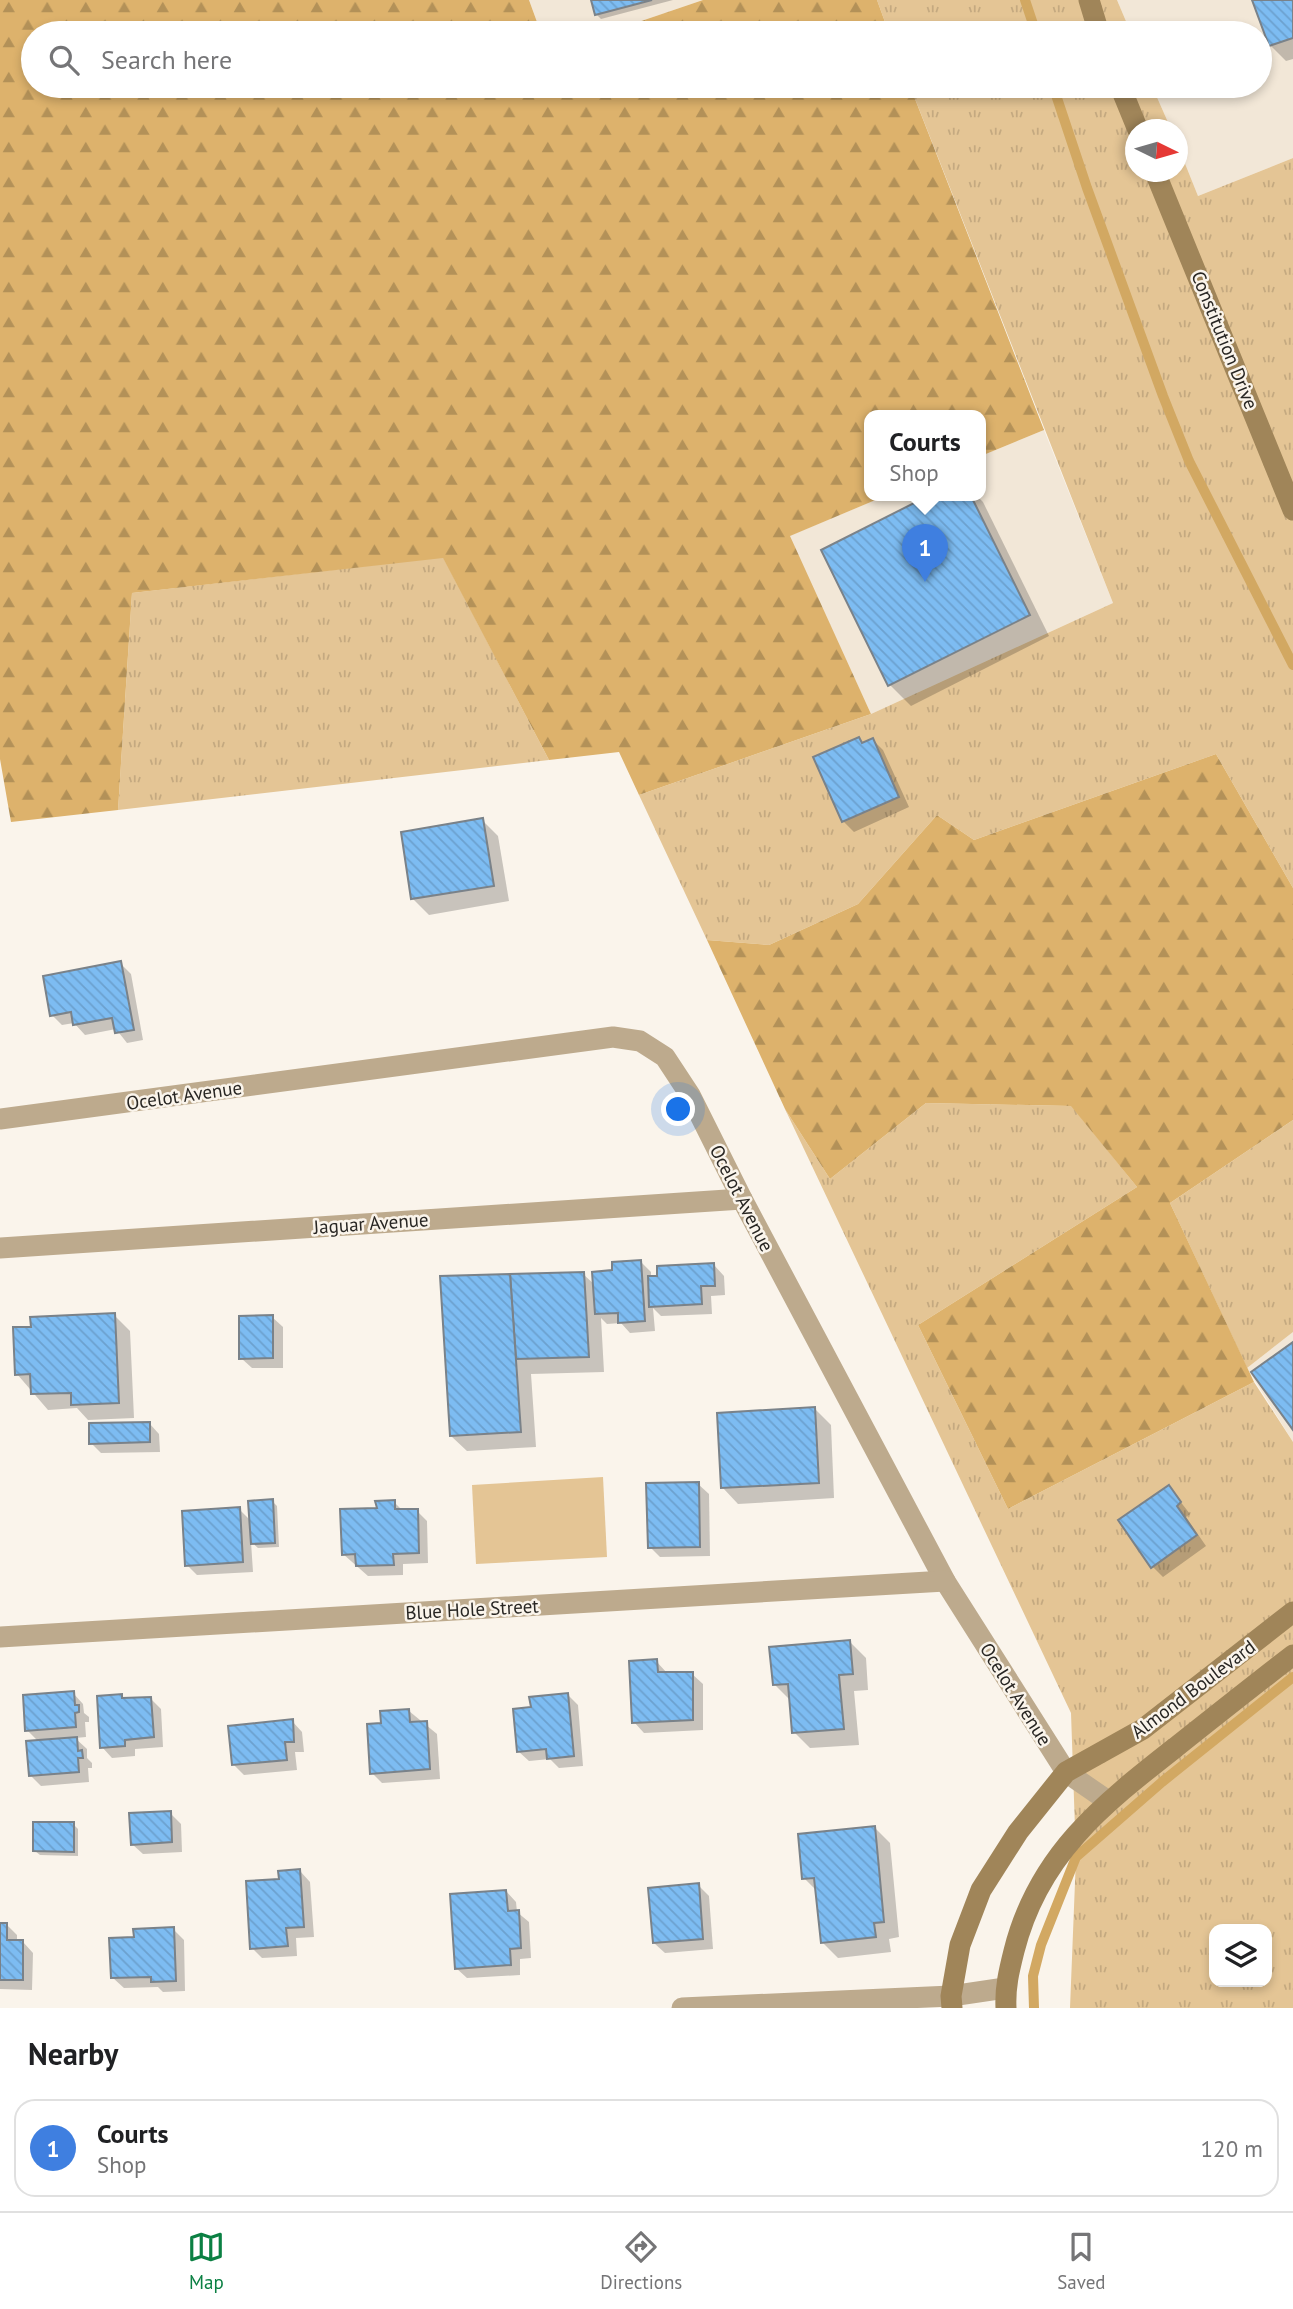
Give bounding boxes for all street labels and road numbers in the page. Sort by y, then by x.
street label: Constitution Drive [1186,267,1264,413]
street label: Ocelot Avenue [125,1075,243,1115]
street label: Ocelot Avenue [705,1141,779,1255]
street label: Jaguar Avenue [312,1207,429,1239]
street label: Blue Hole Street [405,1593,540,1624]
street label: Almond Boulevard [1126,1634,1260,1744]
street label: Ocelot Avenue [975,1638,1057,1750]

